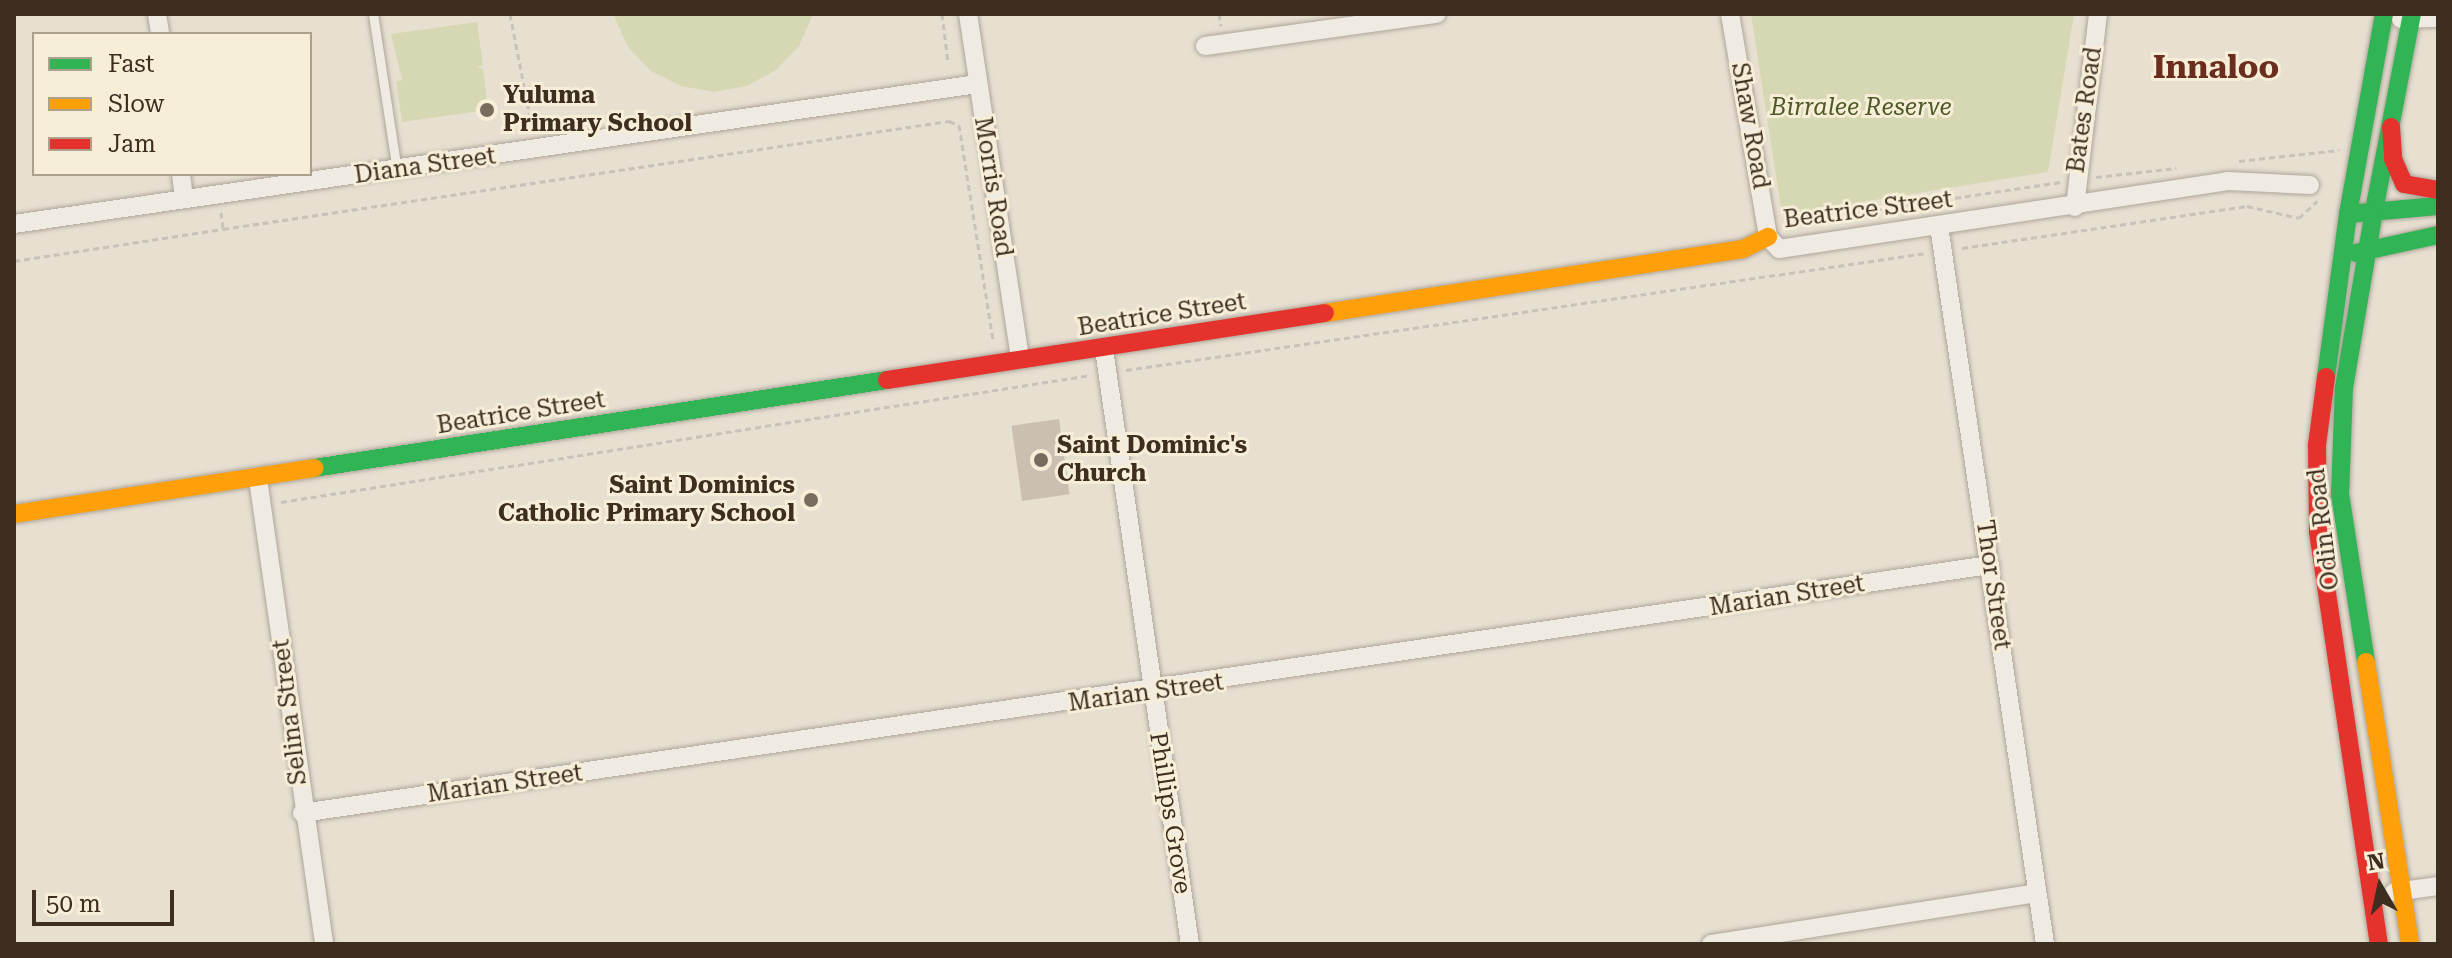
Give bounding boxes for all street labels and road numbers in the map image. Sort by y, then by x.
street label: Bates Road [2062,45,2108,175]
street label: Shaw Road [1725,61,1775,191]
street label: Morris Road [968,115,1018,259]
street label: Diana Street [352,142,498,190]
street label: Beatrice Street [1782,185,1954,235]
street label: Beatrice Street [1076,287,1248,343]
street label: Beatrice Street [435,385,607,441]
street label: Odin Road [2302,466,2346,592]
street label: Thor Street [1970,518,2016,652]
street label: Marian Street [1707,570,1867,622]
street label: Selina Street [267,637,313,787]
street label: Marian Street [1066,668,1226,718]
street label: Phillips Grove [1143,730,1197,896]
street label: Marian Street [425,759,585,809]

